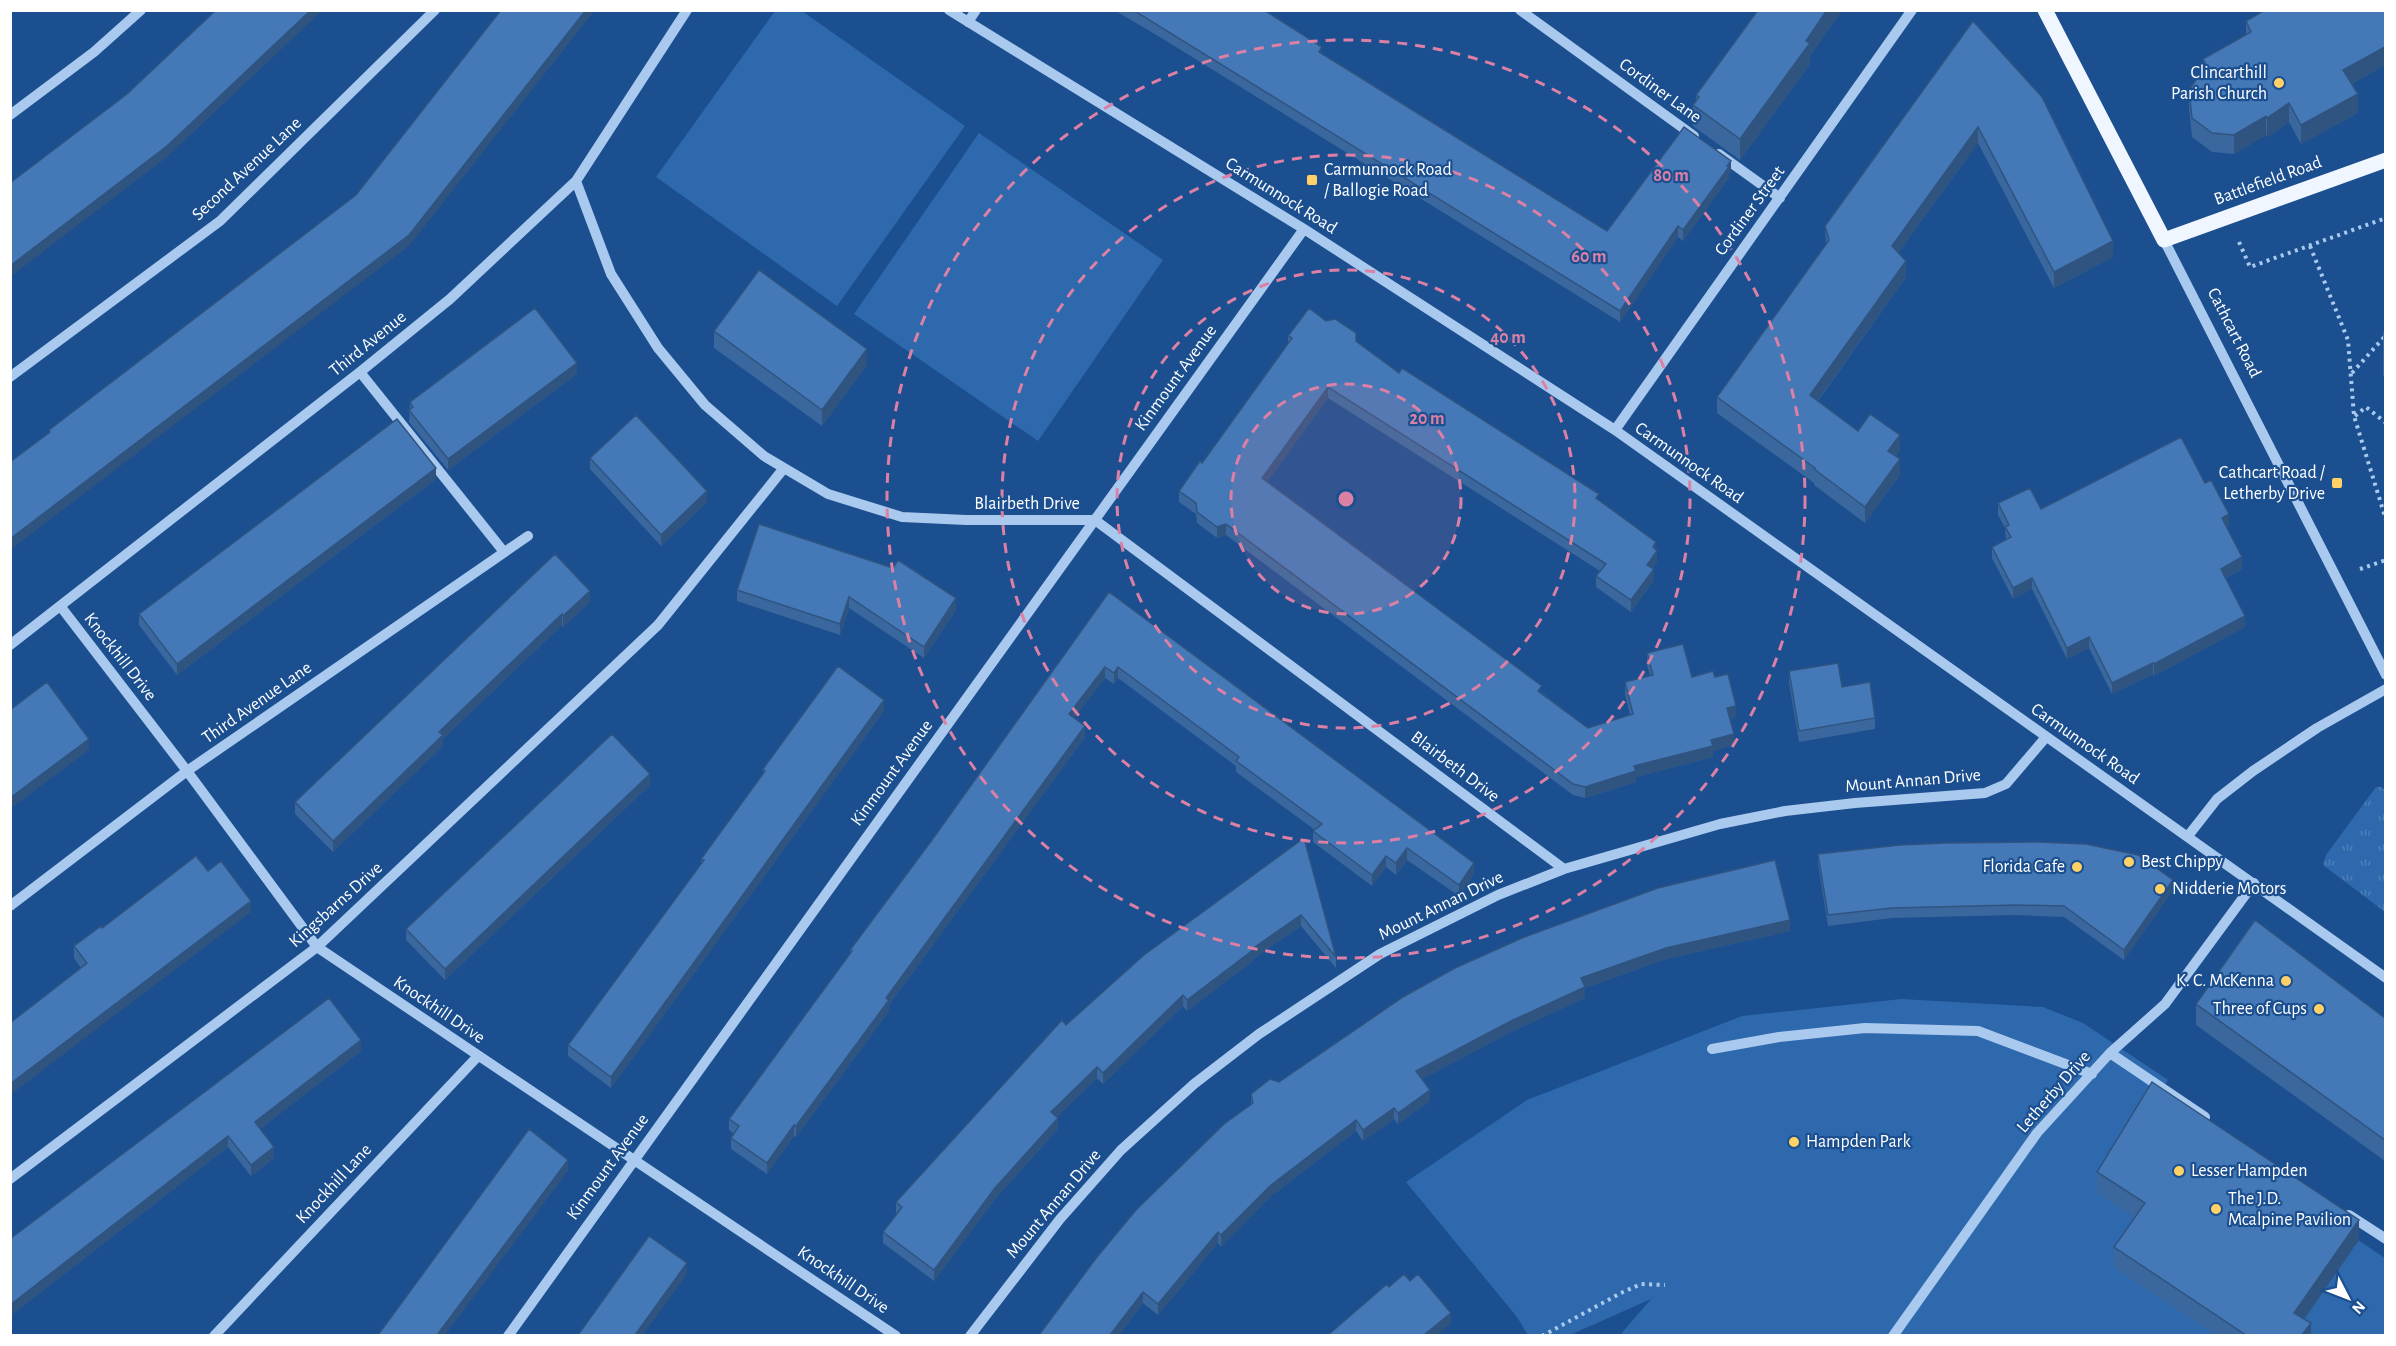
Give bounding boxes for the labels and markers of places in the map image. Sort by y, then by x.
place label: Clincarthill Parish Church [2171,64,2267,103]
marker: Clincarthill Parish Church [2272,76,2286,90]
place label: Carmunnock Road / Ballogie Road [1324,161,1452,200]
marker: Carmunnock Road / Ballogie Road [1305,173,1319,187]
place label: Cathcart Road / Letherby Drive [2219,464,2326,503]
marker: Cathcart Road / Letherby Drive [2330,476,2344,490]
centre of rings [1336,489,1356,509]
place label: Best Chippy [2141,853,2223,871]
marker: Best Chippy [2122,855,2136,869]
place label: Florida Cafe [1982,858,2065,876]
marker: Florida Cafe [2070,860,2084,874]
place label: Nidderie Motors [2172,880,2286,898]
marker: Nidderie Motors [2153,882,2167,896]
place label: K. C. McKenna [2176,972,2274,990]
marker: K. C. McKenna [2279,974,2293,988]
place label: Three of Cups [2213,1000,2307,1018]
marker: Three of Cups [2312,1002,2326,1016]
place label: Hampden Park [1806,1133,1911,1151]
marker: Hampden Park [1787,1135,1801,1149]
place label: Lesser Hampden [2191,1162,2308,1180]
marker: Lesser Hampden [2172,1164,2186,1178]
place label: The J.D. Mcalpine Pavilion [2228,1190,2351,1229]
marker: The J.D. Mcalpine Pavilion [2209,1202,2223,1216]

